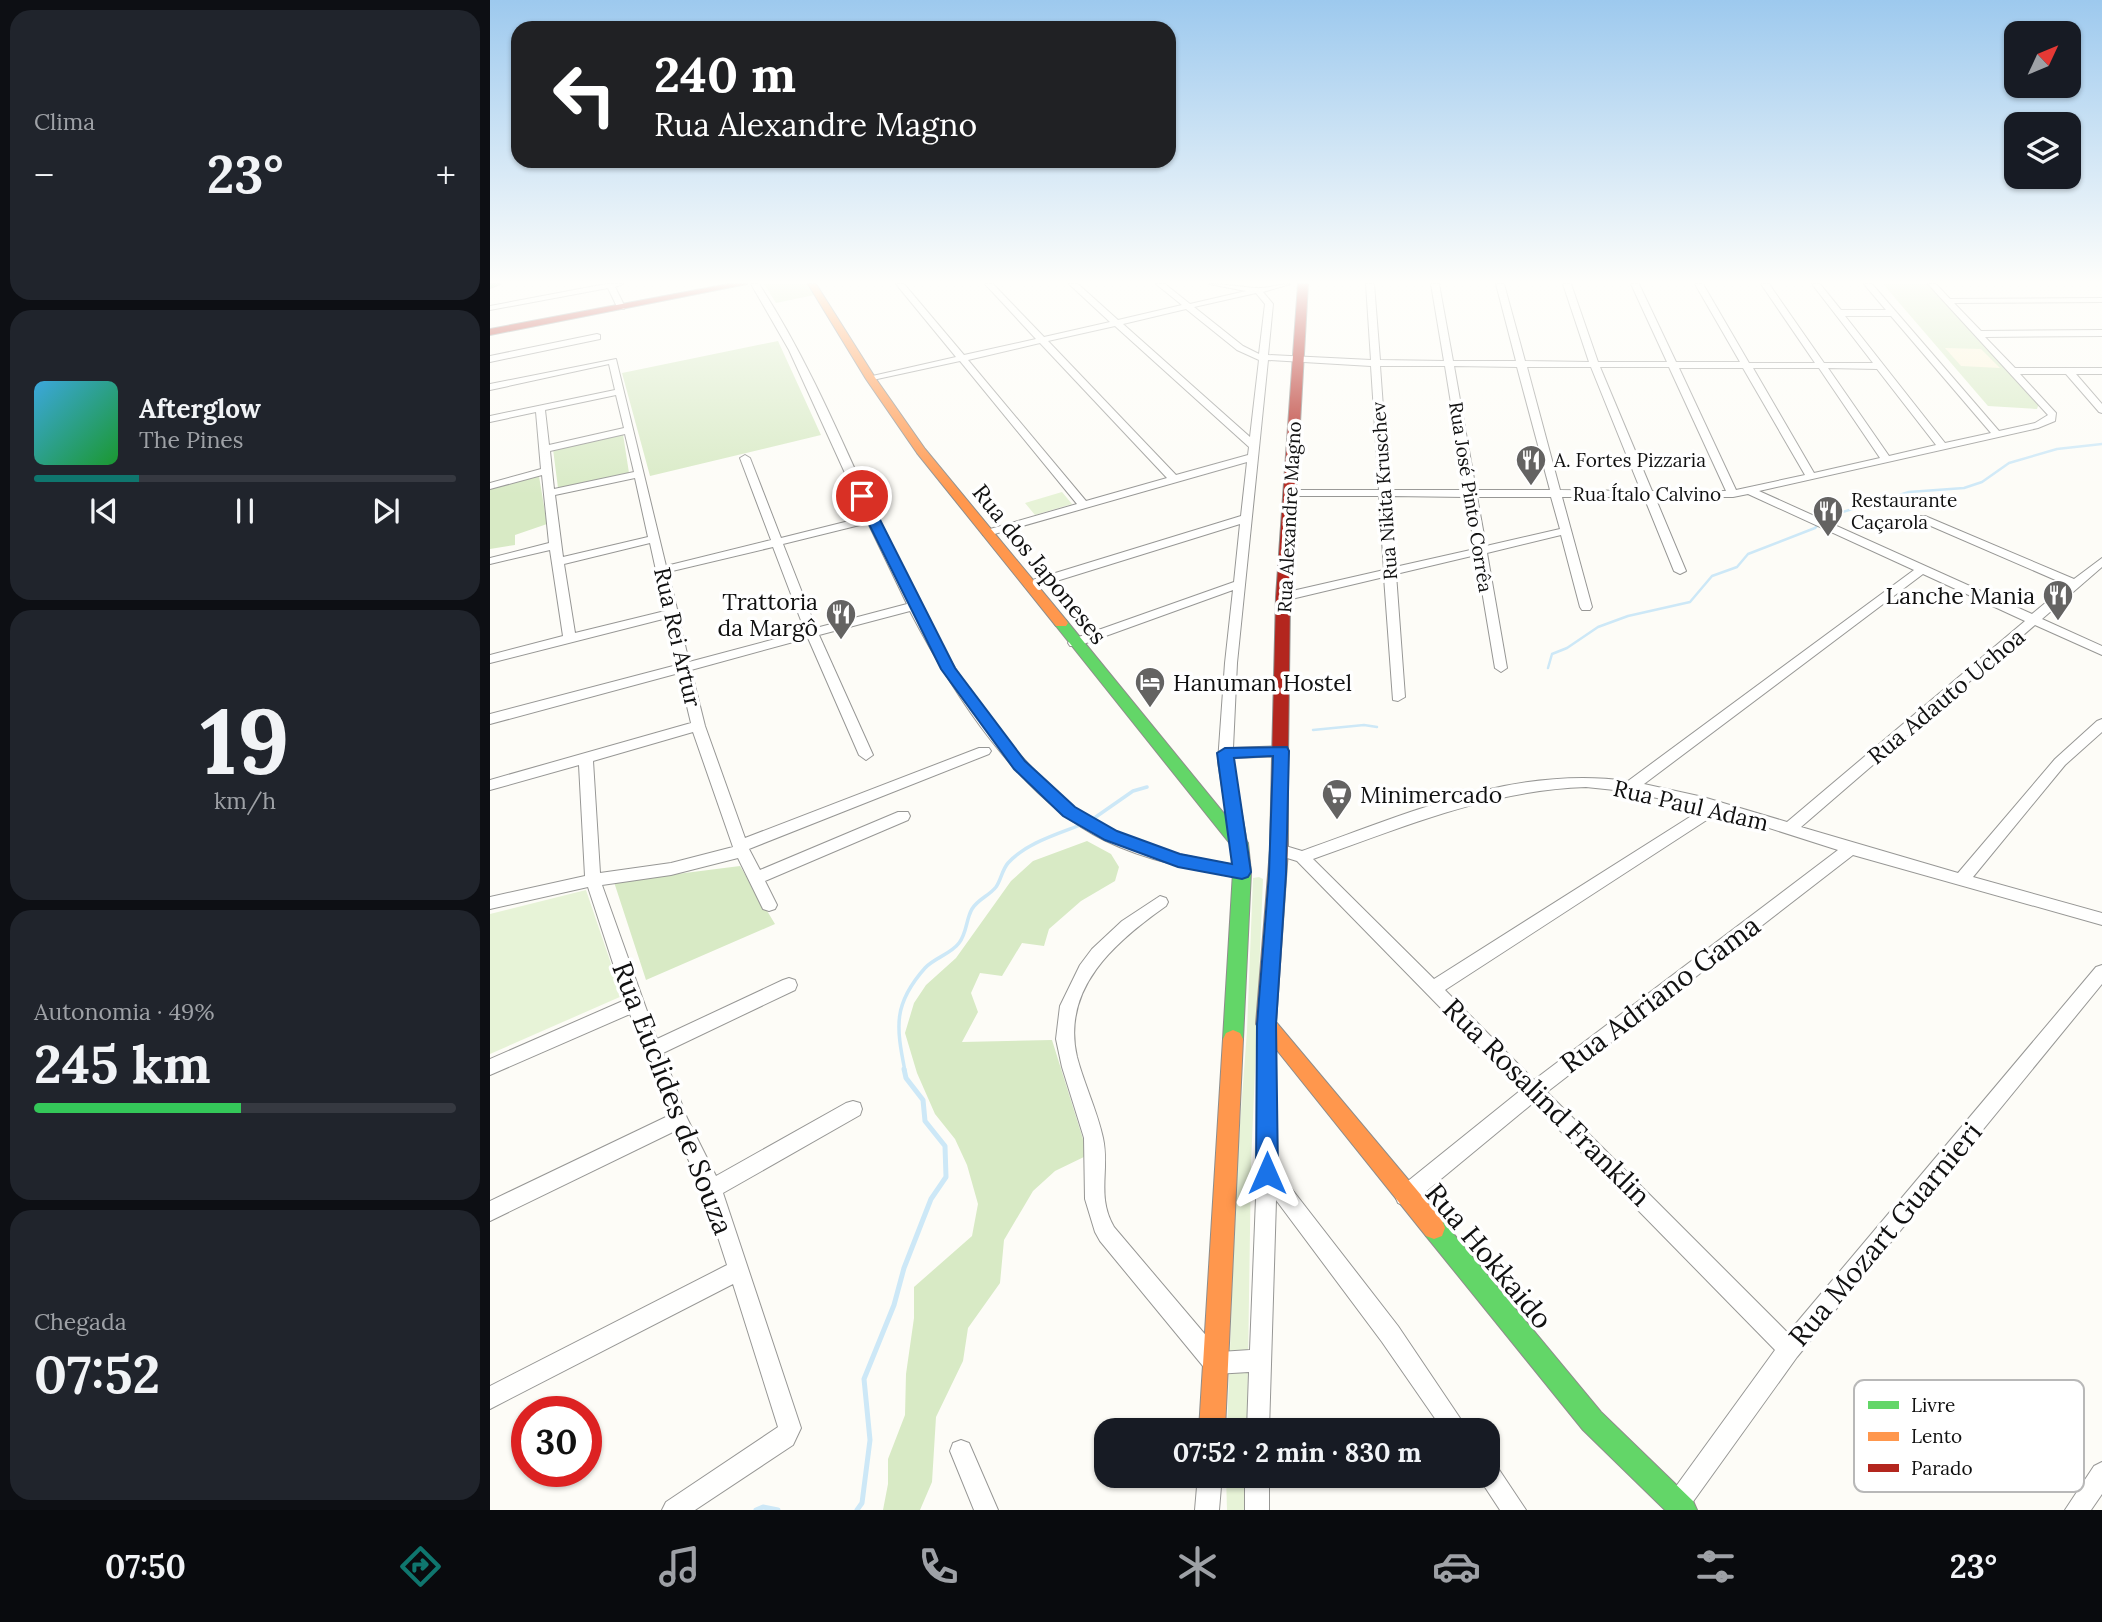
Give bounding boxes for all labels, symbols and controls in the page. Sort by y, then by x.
north arrow [2004,21,2081,98]
map controls [2004,21,2081,189]
text: 240 m [654,43,796,105]
icon: left [539,49,630,140]
text: Rua Alexandre Magno [654,104,977,145]
text: Clima [34,107,95,136]
button: layers [2004,112,2081,189]
text: 23° [207,141,283,207]
text: − [34,151,54,199]
text: + [436,151,456,199]
text: Afterglow [139,392,261,425]
street label: Rua José Pinto Corrêa [1444,400,1498,594]
street label: Rua Nikita Kruschev [1366,401,1402,581]
street label: Rua Alexandre Magno [1272,421,1306,613]
text: The Pines [139,425,244,454]
restaurant icon: A. Fortes Pizzaria [1514,443,1548,487]
place label: A. Fortes Pizzaria [1553,448,1706,472]
pin [832,466,892,526]
icon: arrive [843,477,881,515]
street label: Rua dos Japoneses [967,478,1113,650]
street label: Rua Ítalo Calvino [1573,482,1721,506]
place label: Restaurante Caçarola [1851,488,1957,534]
icon: previous [85,492,123,530]
icon: pause [226,492,264,530]
icon: next [367,492,405,530]
restaurant icon: Restaurante Caçarola [1811,494,1845,538]
street label: Rua Rei Artur [648,564,708,710]
restaurant icon: Lanche Mania [2041,578,2075,622]
place label: Lanche Mania [1886,581,2035,610]
place label: Trattoria da Margô [717,587,818,642]
restaurant icon: Trattoria da Margô [824,597,858,641]
street label: Rua Adauto Uchoa [1861,622,2031,770]
hotel icon: Hanuman Hostel [1133,665,1167,709]
place label: Hanuman Hostel [1173,668,1352,697]
text: 19 [200,682,290,799]
street label: Rua Paul Adam [1611,773,1771,837]
supermarket icon: Minimercado [1320,777,1354,821]
place label: Minimercado [1360,780,1502,809]
text: km/h [214,786,276,815]
street label: Rua Adriano Gama [1553,907,1767,1081]
street label: Rua Euclides de Souza [604,956,742,1240]
street label: Rua Rosalind Franklin [1435,990,1659,1214]
text: Autonomia · 49% [34,997,214,1026]
text: 245 km [34,1031,211,1097]
street label: Rua Mozart Guarnieri [1781,1114,1989,1354]
position arrow [1230,1136,1304,1210]
street label: Rua Hokkaido [1418,1176,1560,1336]
text: Chegada [34,1307,127,1336]
text: 07:52 [34,1341,160,1407]
legend [1854,1380,2084,1492]
text: Livre [1911,1393,1955,1417]
speed limit sign: 30 [511,1396,602,1487]
text: Lento [1911,1424,1962,1448]
text: 07:52 · 2 min · 830 m [1173,1436,1421,1469]
text: Parado [1911,1456,1973,1480]
icon: directions [396,1542,445,1591]
icon: music [655,1542,704,1591]
icon: phone [914,1542,963,1591]
icon: climate [1173,1542,1222,1591]
icon: car [1432,1542,1481,1591]
icon: filters [1691,1542,1740,1591]
text: 07:50 [105,1546,186,1587]
text: 23° [1950,1546,1997,1587]

